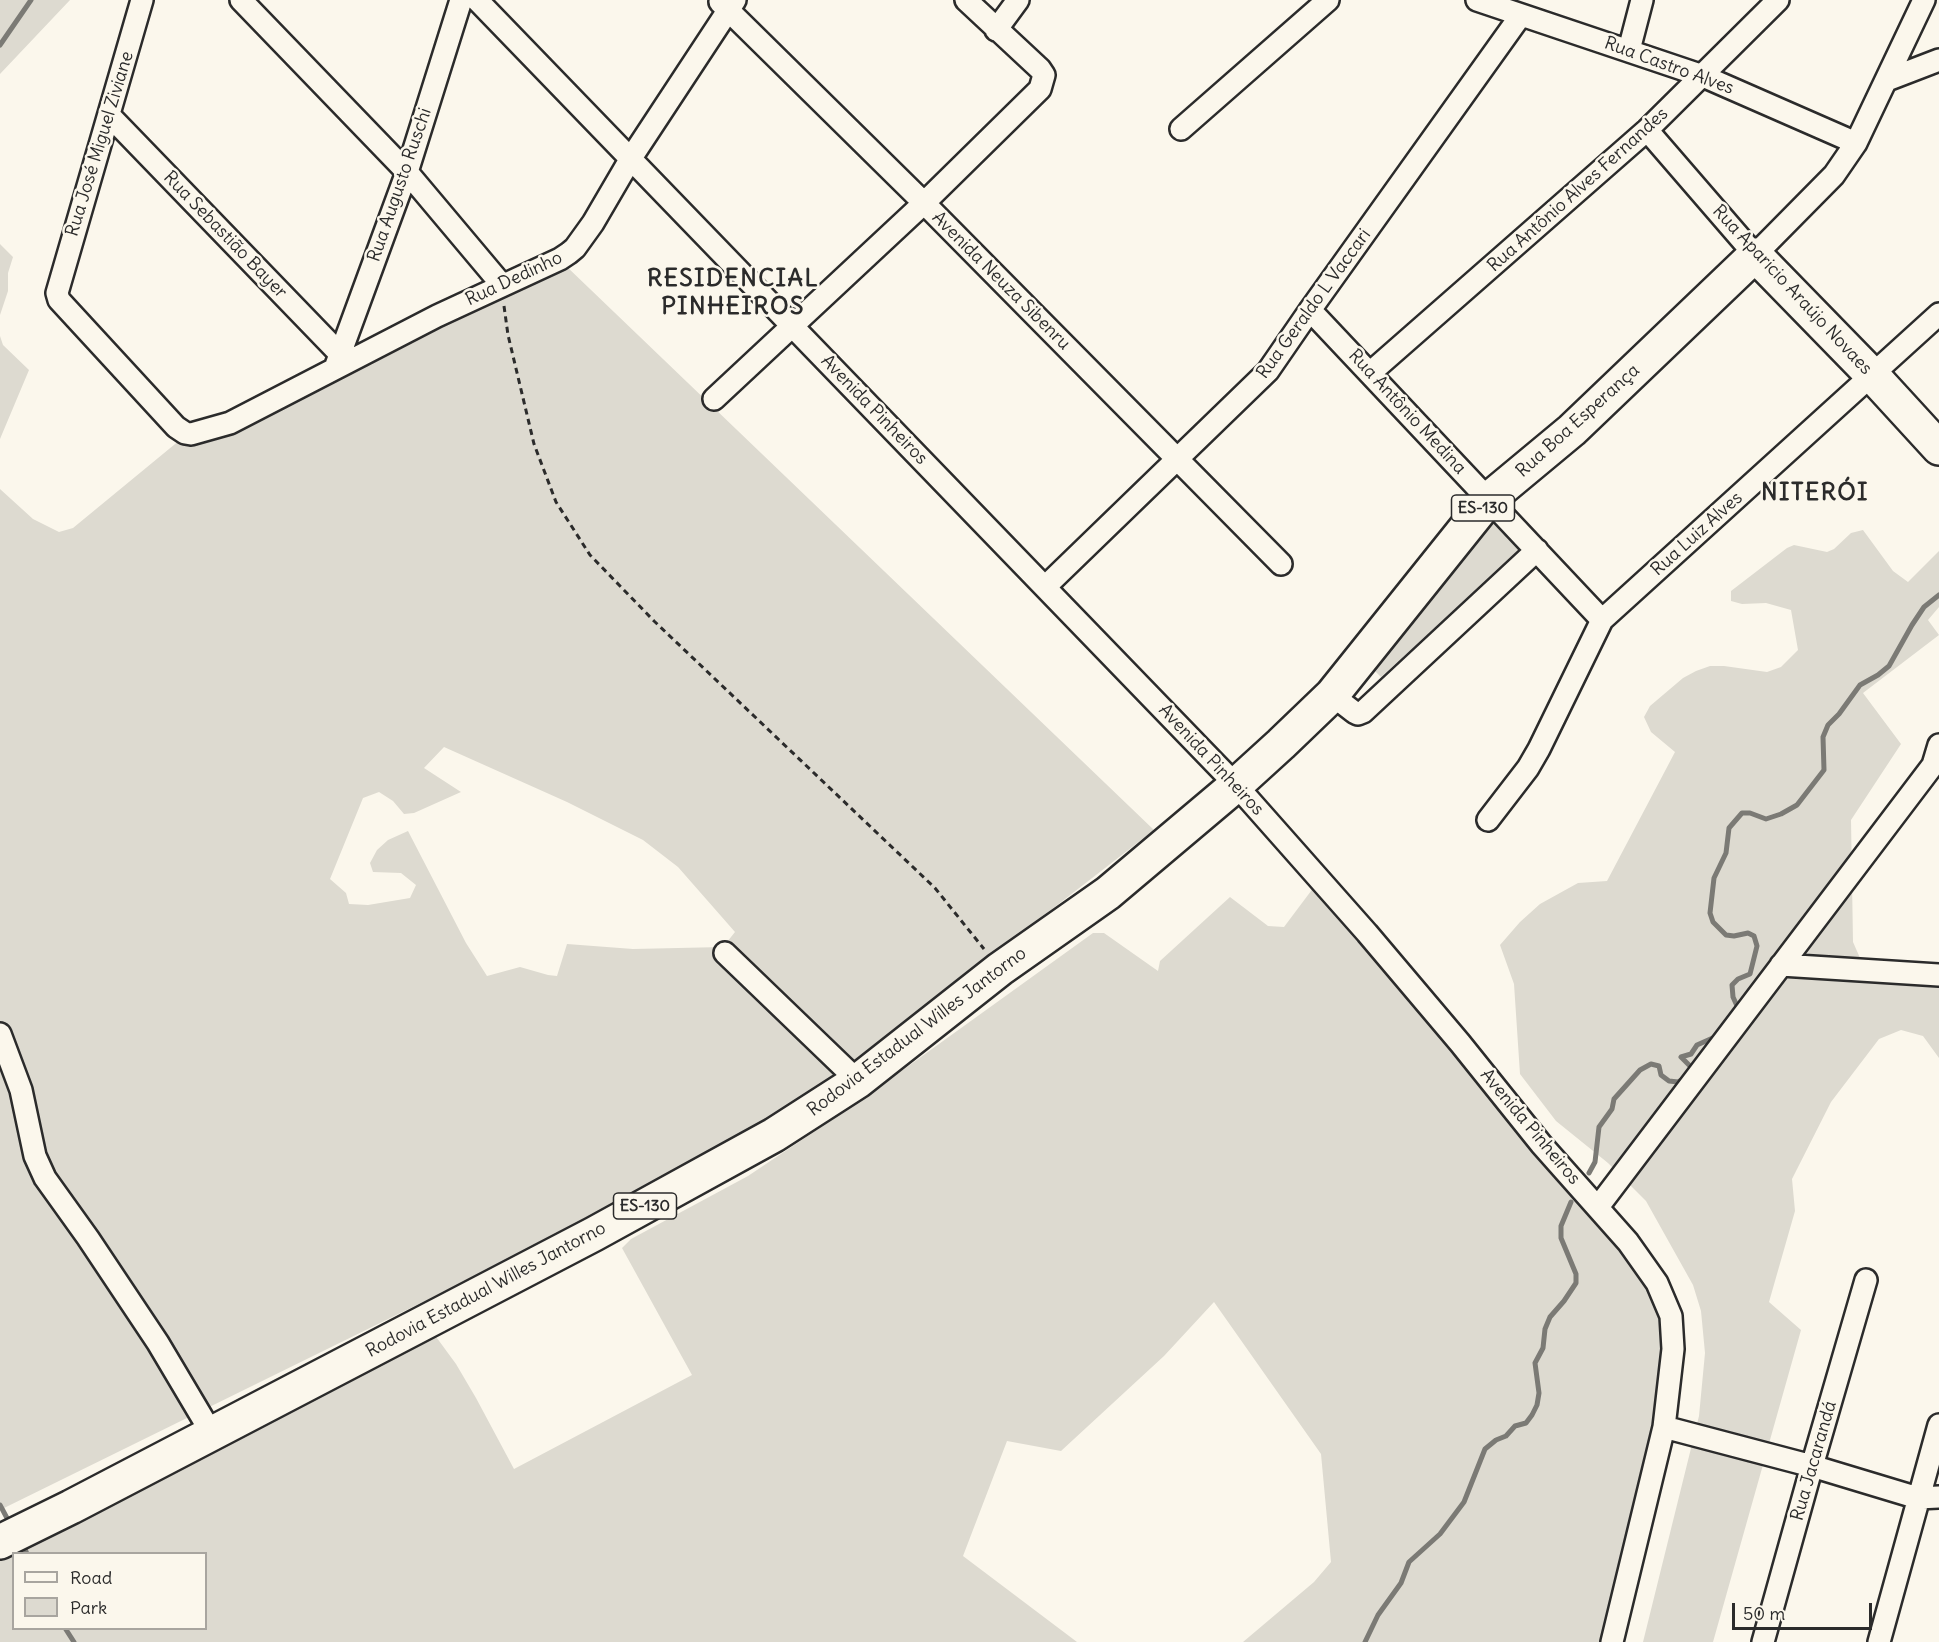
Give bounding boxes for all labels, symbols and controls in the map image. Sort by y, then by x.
street label: Rua Castro Alves [1601,33,1737,99]
street label: Rua José Miguel Ziviane [62,49,138,239]
street label: Rua Antônio Alves Fernandes [1483,103,1673,277]
street label: Rua Augusto Ruschi [364,105,436,265]
street label: Rua Sebastião Bayer [159,167,291,303]
street label: Rua Aparicio Araújo Novaes [1708,201,1876,379]
street label: Avenida Neuza Sibenru [927,207,1075,355]
street label: Rua Geraldo L Vaccari [1252,225,1376,383]
street label: Rua Dedinho [462,247,566,311]
district label: RESIDENCIAL PINHEIROS [647,265,819,321]
street label: Rua Antônio Medina [1344,345,1470,479]
street label: Avenida Pinheiros [816,351,932,469]
street label: Rua Boa Esperança [1512,360,1644,482]
district label: NITERÓI [1761,479,1869,507]
street label: Rua Luiz Alves [1647,487,1747,581]
road number: ES-130 [1452,495,1514,521]
street label: Avenida Pinheiros [1154,700,1268,820]
street label: Rodovia Estadual Willes Jantorno [803,943,1031,1121]
street label: Avenida Pinheiros [1475,1065,1585,1189]
road number: ES-130 [614,1193,676,1219]
street label: Rodovia Estadual Willes Jantorno [362,1217,610,1363]
street label: Rua Jacarandá [1787,1399,1841,1523]
legend [12,1552,207,1630]
text: Road [70,1566,112,1589]
scale bar [1735,1591,1874,1629]
text: Park [70,1596,107,1619]
text: 50 m [1743,1602,1785,1625]

